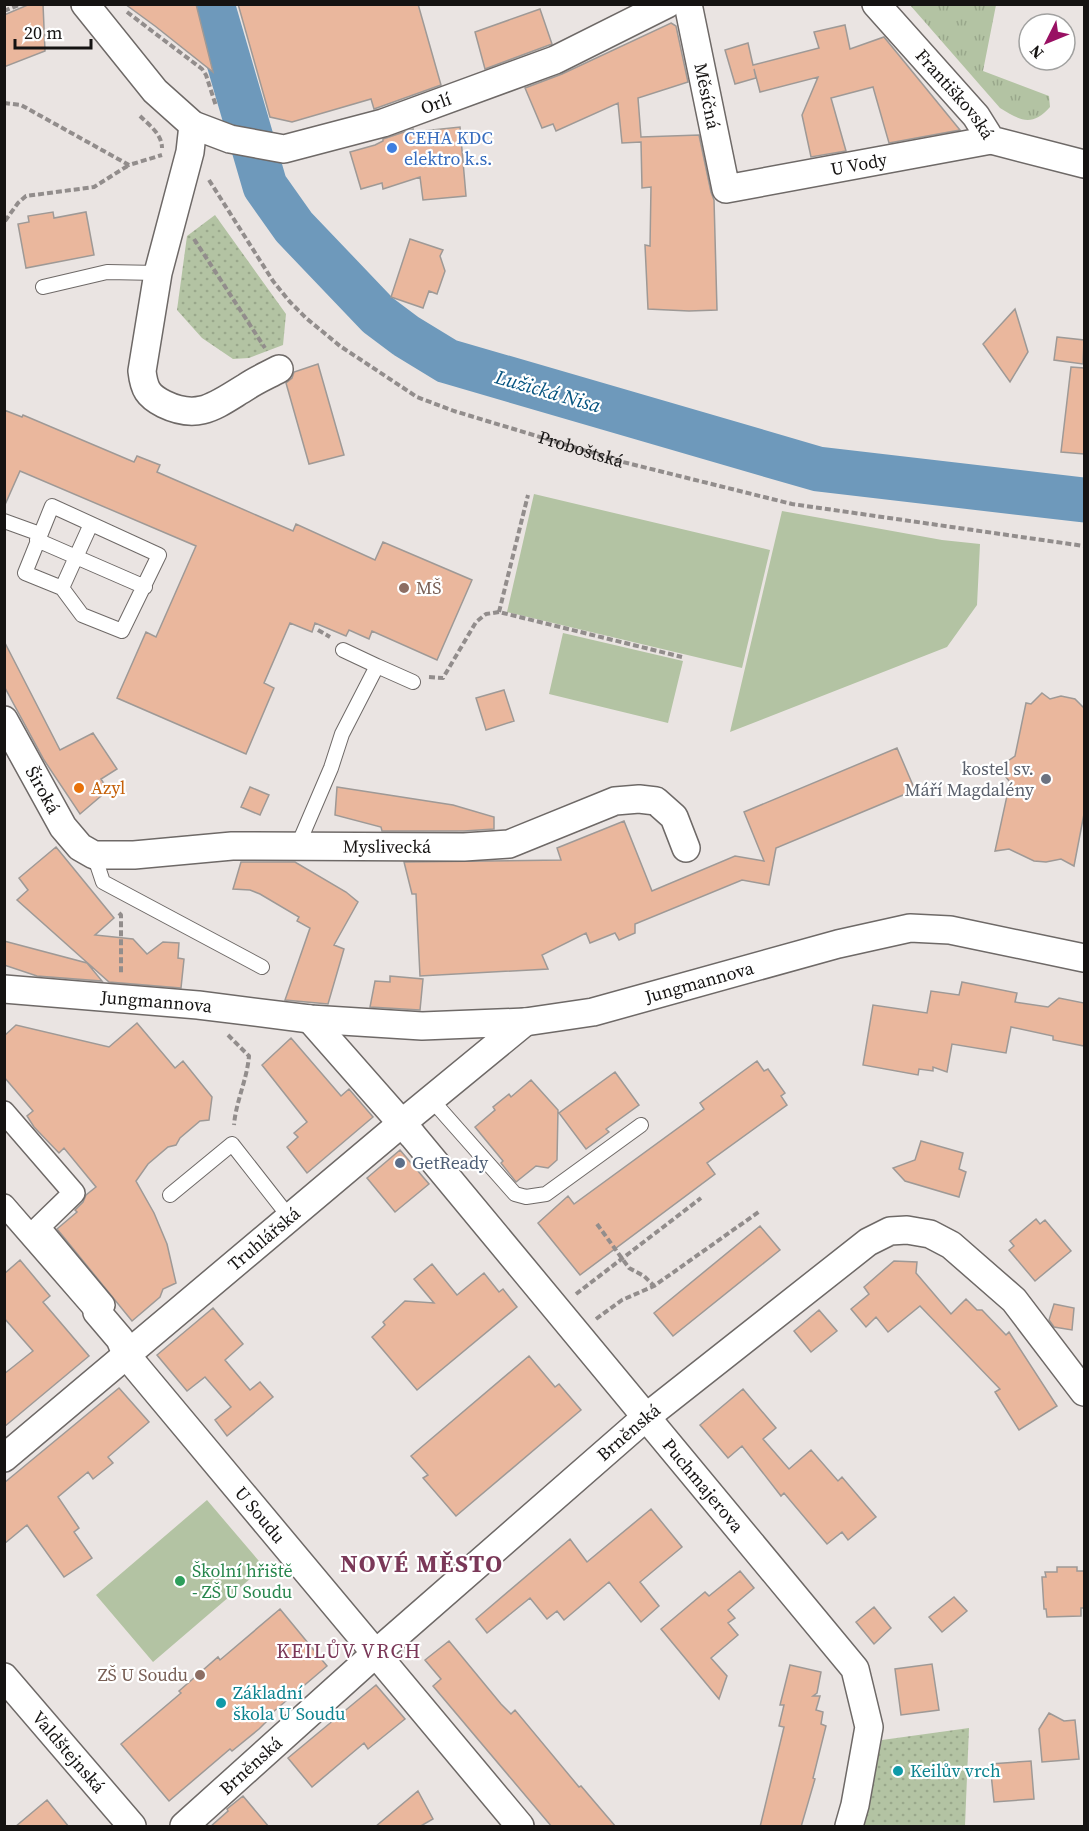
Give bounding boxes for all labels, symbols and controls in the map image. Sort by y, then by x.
scale bar [15,12,92,50]
north arrow [1017,12,1077,72]
text: 20 m [24,20,62,45]
text: N [1024,40,1048,64]
street label: Františkovská [910,43,1001,145]
street label: Měsíčná [688,61,727,132]
street label: Orlí [417,86,455,120]
place label: CEHA KDC elektro k.s. [404,125,493,171]
marker: CEHA KDC elektro k.s. [385,141,399,155]
street label: U Vody [829,146,890,181]
water label: Lužická Nisa [491,362,605,420]
street label: Proboštská [535,424,628,474]
place label: MŠ [416,575,441,600]
marker: MŠ [397,581,411,595]
place label: kostel sv. Máří Magdalény [905,756,1035,802]
street label: Široká [20,762,67,819]
marker: kostel sv. Máří Magdalény [1039,772,1053,786]
place label: Azyl [91,775,125,800]
marker: Azyl [72,781,86,795]
street label: Myslivecká [343,833,432,859]
street label: Jungmannova [641,955,757,1009]
street label: Jungmannova [99,984,215,1019]
place label: GetReady [412,1150,489,1175]
marker: GetReady [393,1156,407,1170]
street label: Truhlářská [222,1200,306,1276]
street label: Brněnská [591,1397,666,1466]
street label: Puchmajerova [657,1433,750,1538]
street label: U Soudu [229,1481,291,1548]
district label: NOVÉ MĚSTO [340,1547,504,1580]
place label: Školní hřiště - ZŠ U Soudu [192,1558,293,1604]
marker: Školní hřiště - ZŠ U Soudu [173,1574,187,1588]
district label: KEILŮV VRCH [276,1637,422,1665]
place label: ZŠ U Soudu [98,1662,188,1687]
marker: ZŠ U Soudu [193,1668,207,1682]
place label: Základní škola U Soudu [233,1680,345,1726]
marker: Základní škola U Soudu [214,1696,228,1710]
street label: Valdštejnská [27,1705,112,1799]
street label: Brněnská [214,1730,288,1800]
place label: Keilův vrch [910,1758,1001,1783]
marker: Keilův vrch [891,1764,905,1778]

